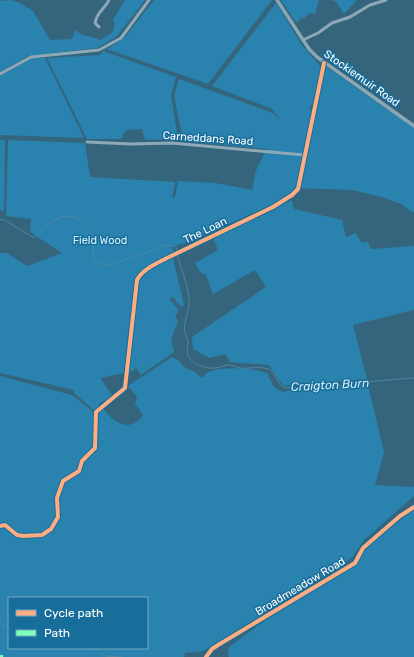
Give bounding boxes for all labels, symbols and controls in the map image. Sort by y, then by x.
street label: Stockiemuir Road [321,47,402,109]
street label: Carneddans Road [162,129,254,148]
street label: The Loan [181,214,229,247]
park label: Field Wood [73,234,127,247]
water label: Craigton Burn [290,376,370,394]
street label: Broadmeadow Road [253,554,347,618]
legend [8,597,148,649]
text: Cycle path [44,606,103,620]
text: Path [44,626,70,640]

